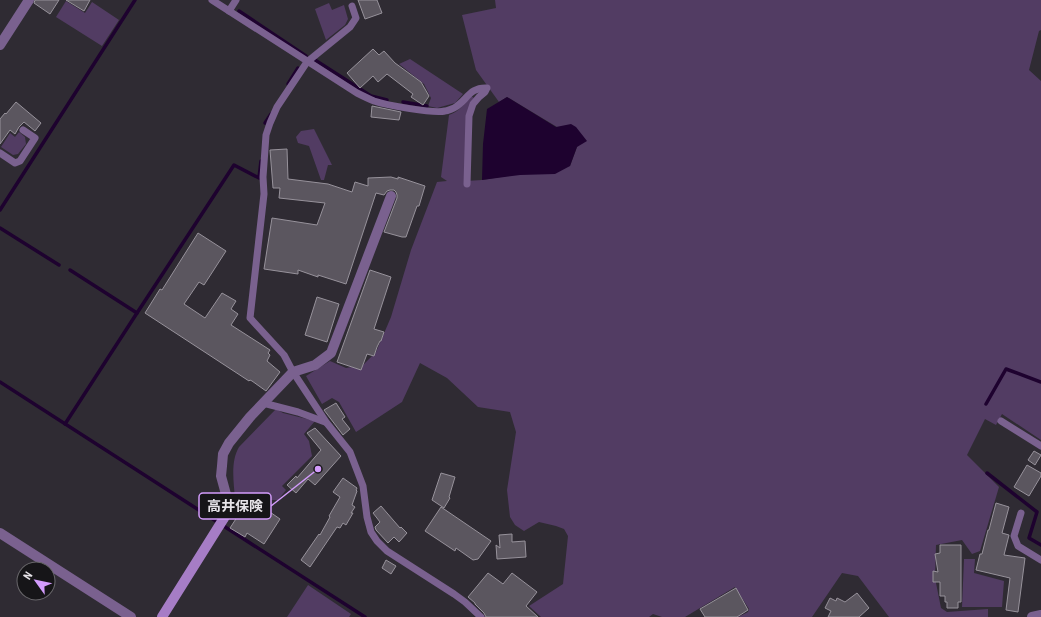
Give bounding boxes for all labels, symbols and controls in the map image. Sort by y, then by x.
callout: 高井保険 [199,493,271,519]
text: 高井保険 [207,498,263,514]
north arrow [16,561,56,601]
text: N [21,569,35,582]

